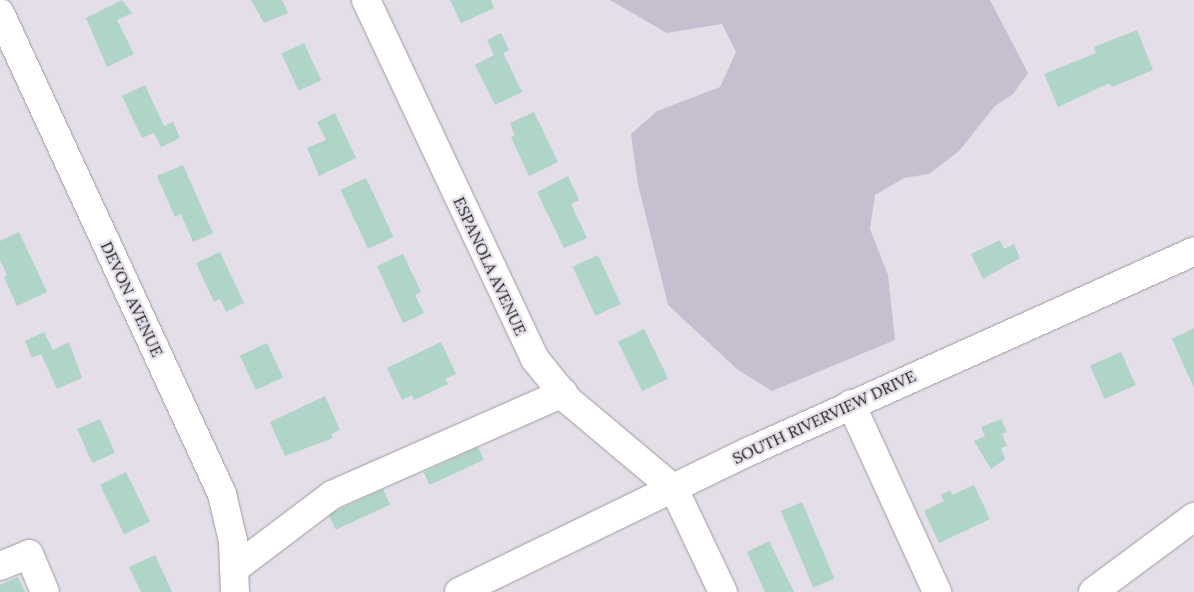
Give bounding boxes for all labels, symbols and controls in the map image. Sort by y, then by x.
street label: ESPANOLA AVENUE [449,194,531,338]
street label: DEVON AVENUE [97,238,167,360]
street label: SOUTH RIVERVIEW DRIVE [729,366,919,468]

